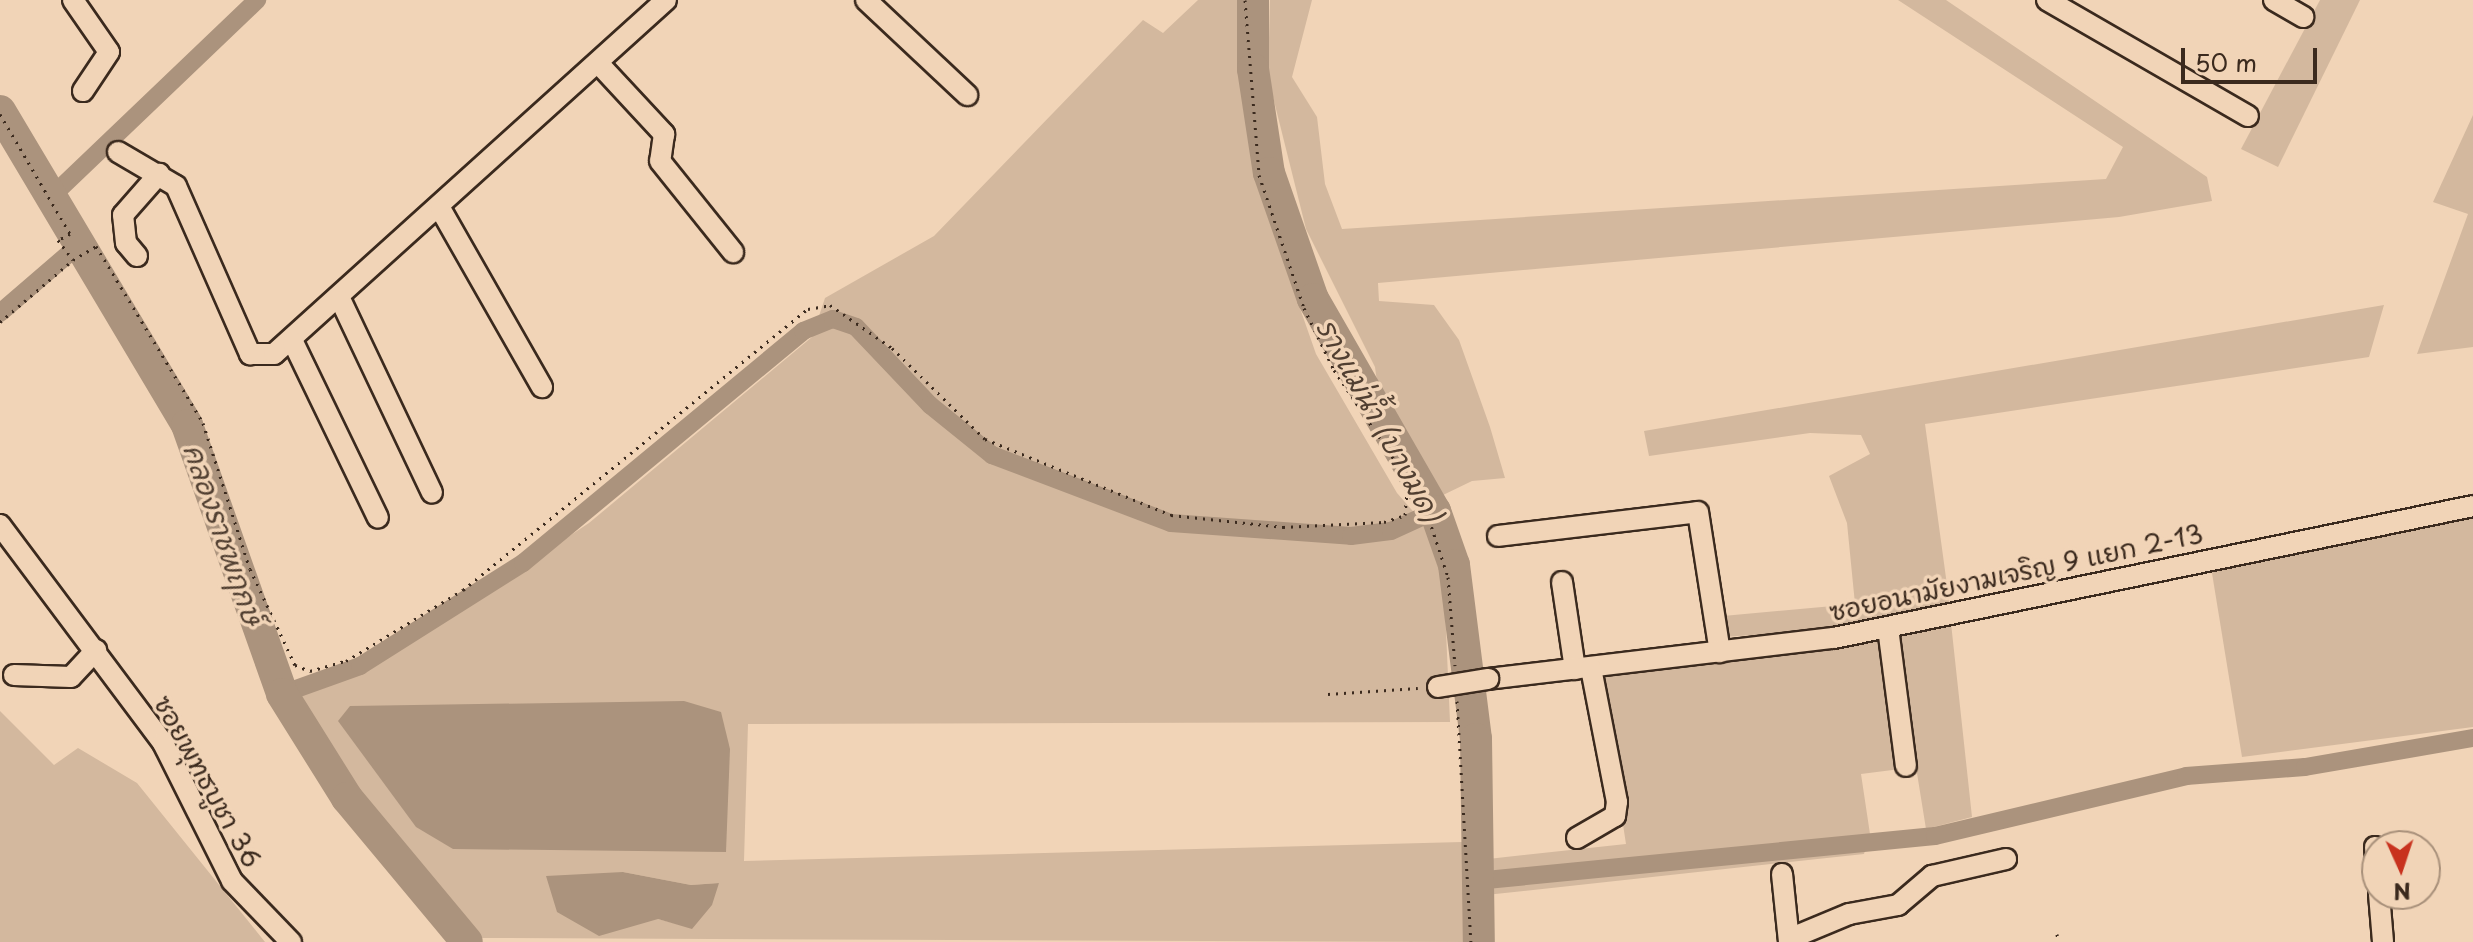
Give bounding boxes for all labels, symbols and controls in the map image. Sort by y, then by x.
scale bar [2185,32,2321,82]
text: 50 m [2195,44,2257,80]
water label: รางแม่น้ำ (บางมด) [1310,312,1450,528]
water label: คลองราชพฤกษ์ [177,439,271,629]
street label: ซอยอนามัยงามเจริญ 9 แยก 2-13 [1826,517,2206,627]
street label: ซอยพุทธบูชา 36 [148,690,268,872]
north arrow [2361,830,2441,910]
text: N [2393,876,2412,909]

